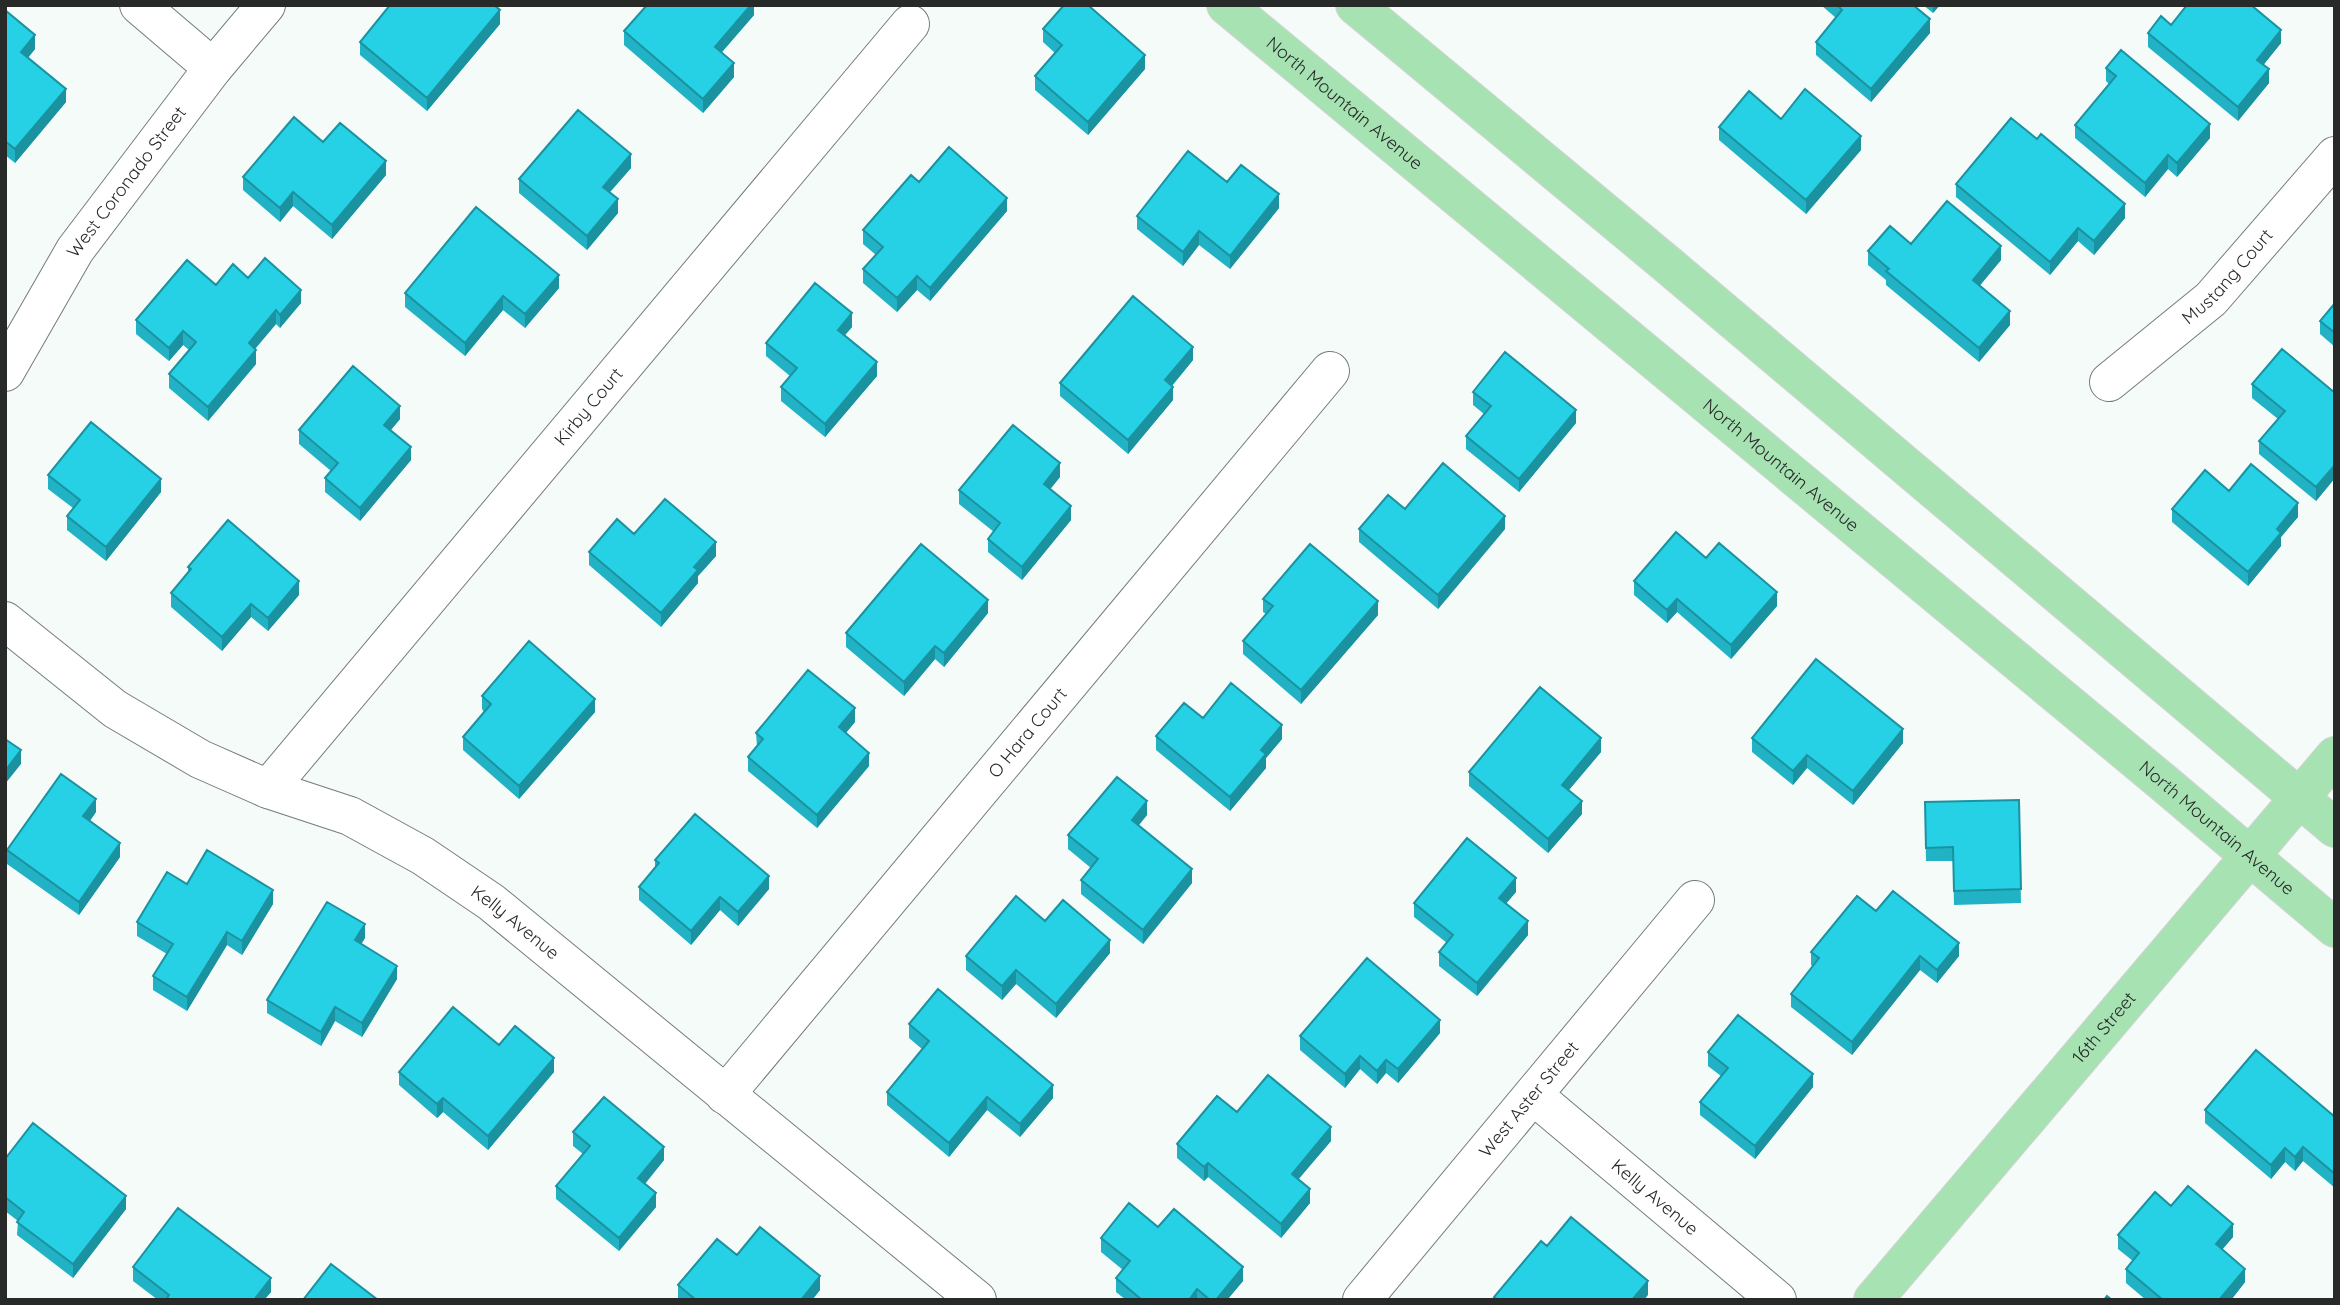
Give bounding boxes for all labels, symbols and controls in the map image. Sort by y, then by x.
street label: North Mountain Avenue [1262,31,1428,175]
street label: West Coronado Street [61,101,191,262]
street label: Mustang Court [2177,224,2278,329]
street label: Kirby Court [549,363,628,450]
street label: North Mountain Avenue [1698,393,1864,537]
street label: O Hara Court [983,682,1072,782]
street label: North Mountain Avenue [2135,755,2300,900]
street label: Kelly Avenue [467,880,564,964]
street label: 16th Street [2067,987,2141,1068]
street label: West Aster Street [1474,1036,1584,1162]
street label: Kelly Avenue [1607,1154,1703,1240]

